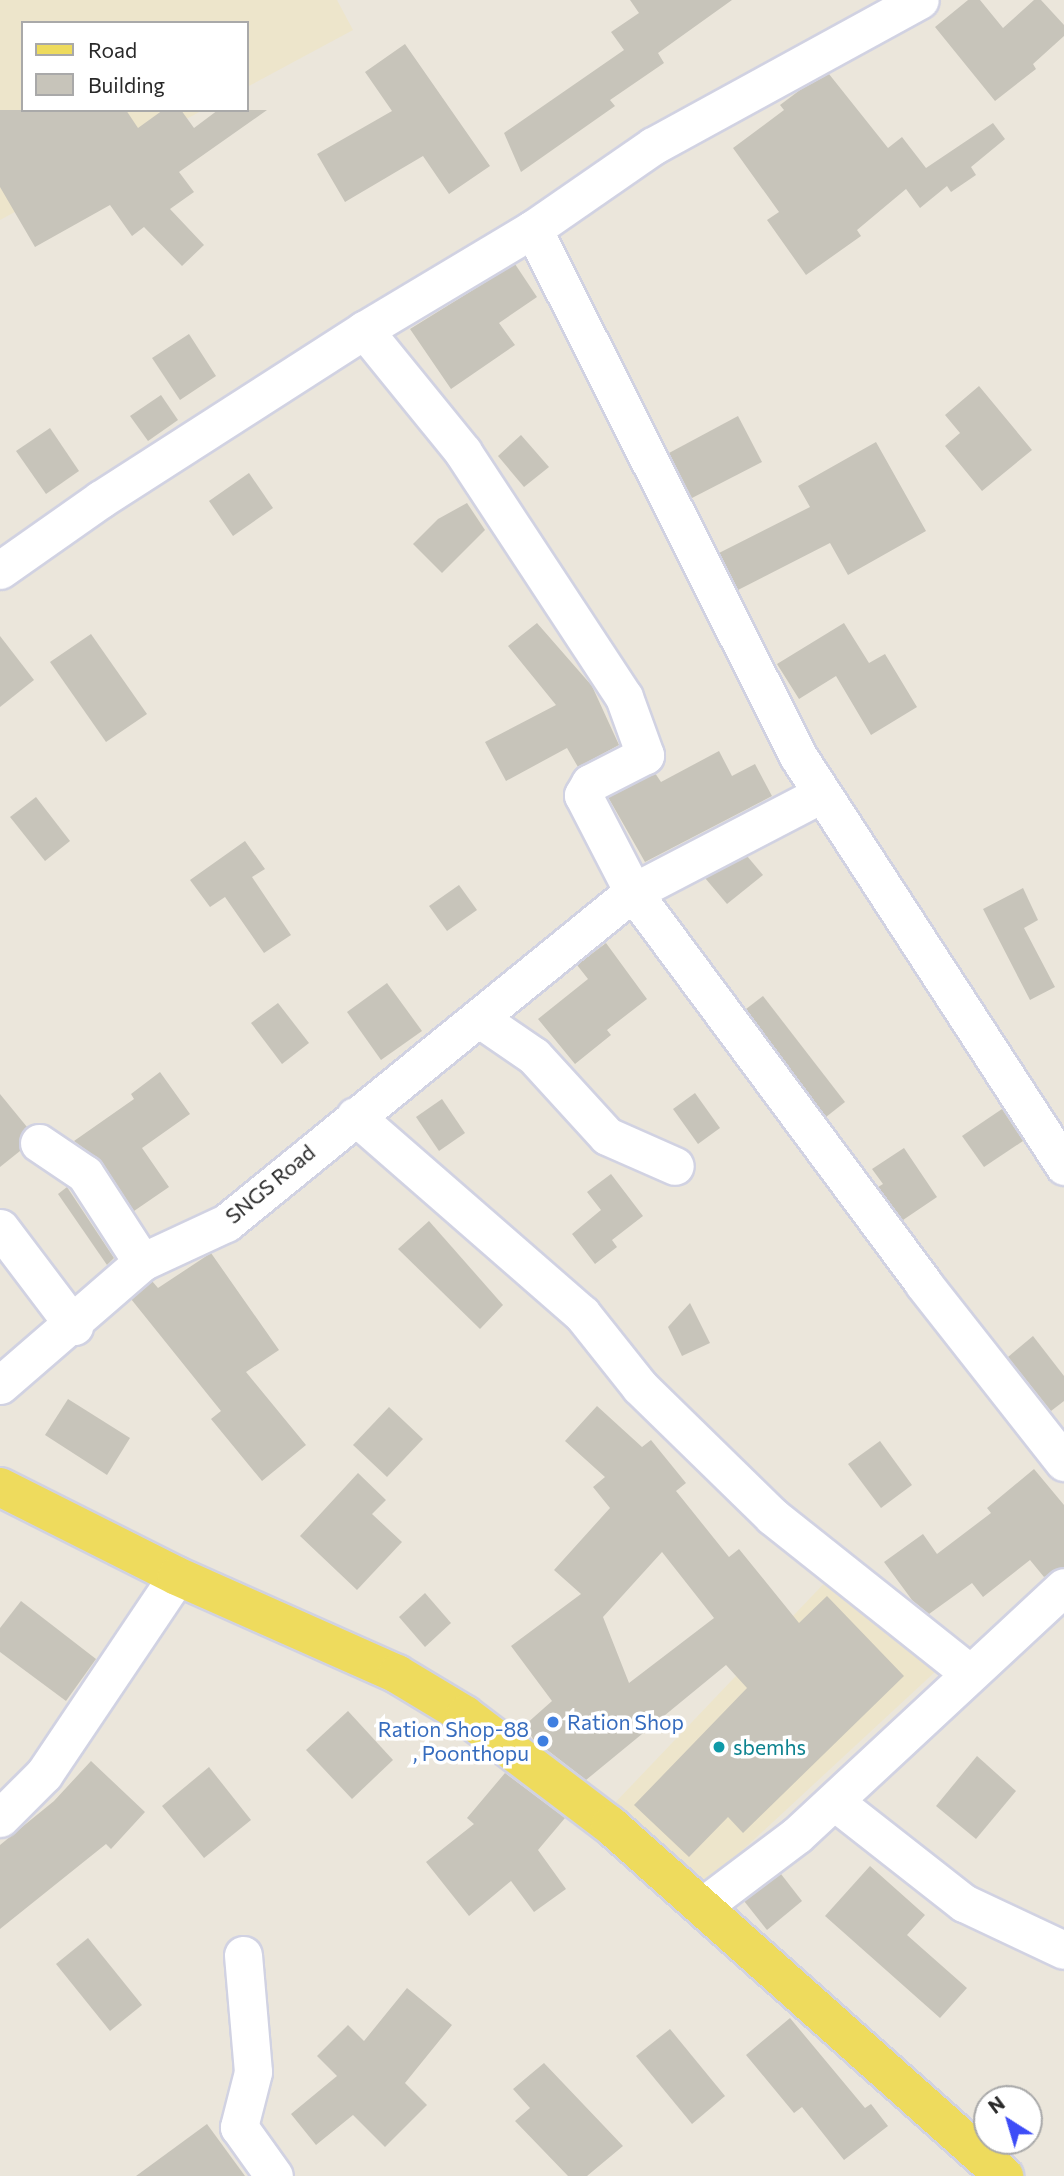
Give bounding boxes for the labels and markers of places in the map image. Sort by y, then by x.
place label: Ration Shop [567,1709,684,1735]
marker: Ration Shop [545,1714,561,1730]
place label: Ration Shop-88 , Poonthopu [378,1716,529,1766]
marker: Ration Shop-88 , Poonthopu [535,1733,551,1749]
place label: sbemhs [733,1734,806,1760]
marker: sbemhs [711,1739,727,1755]

